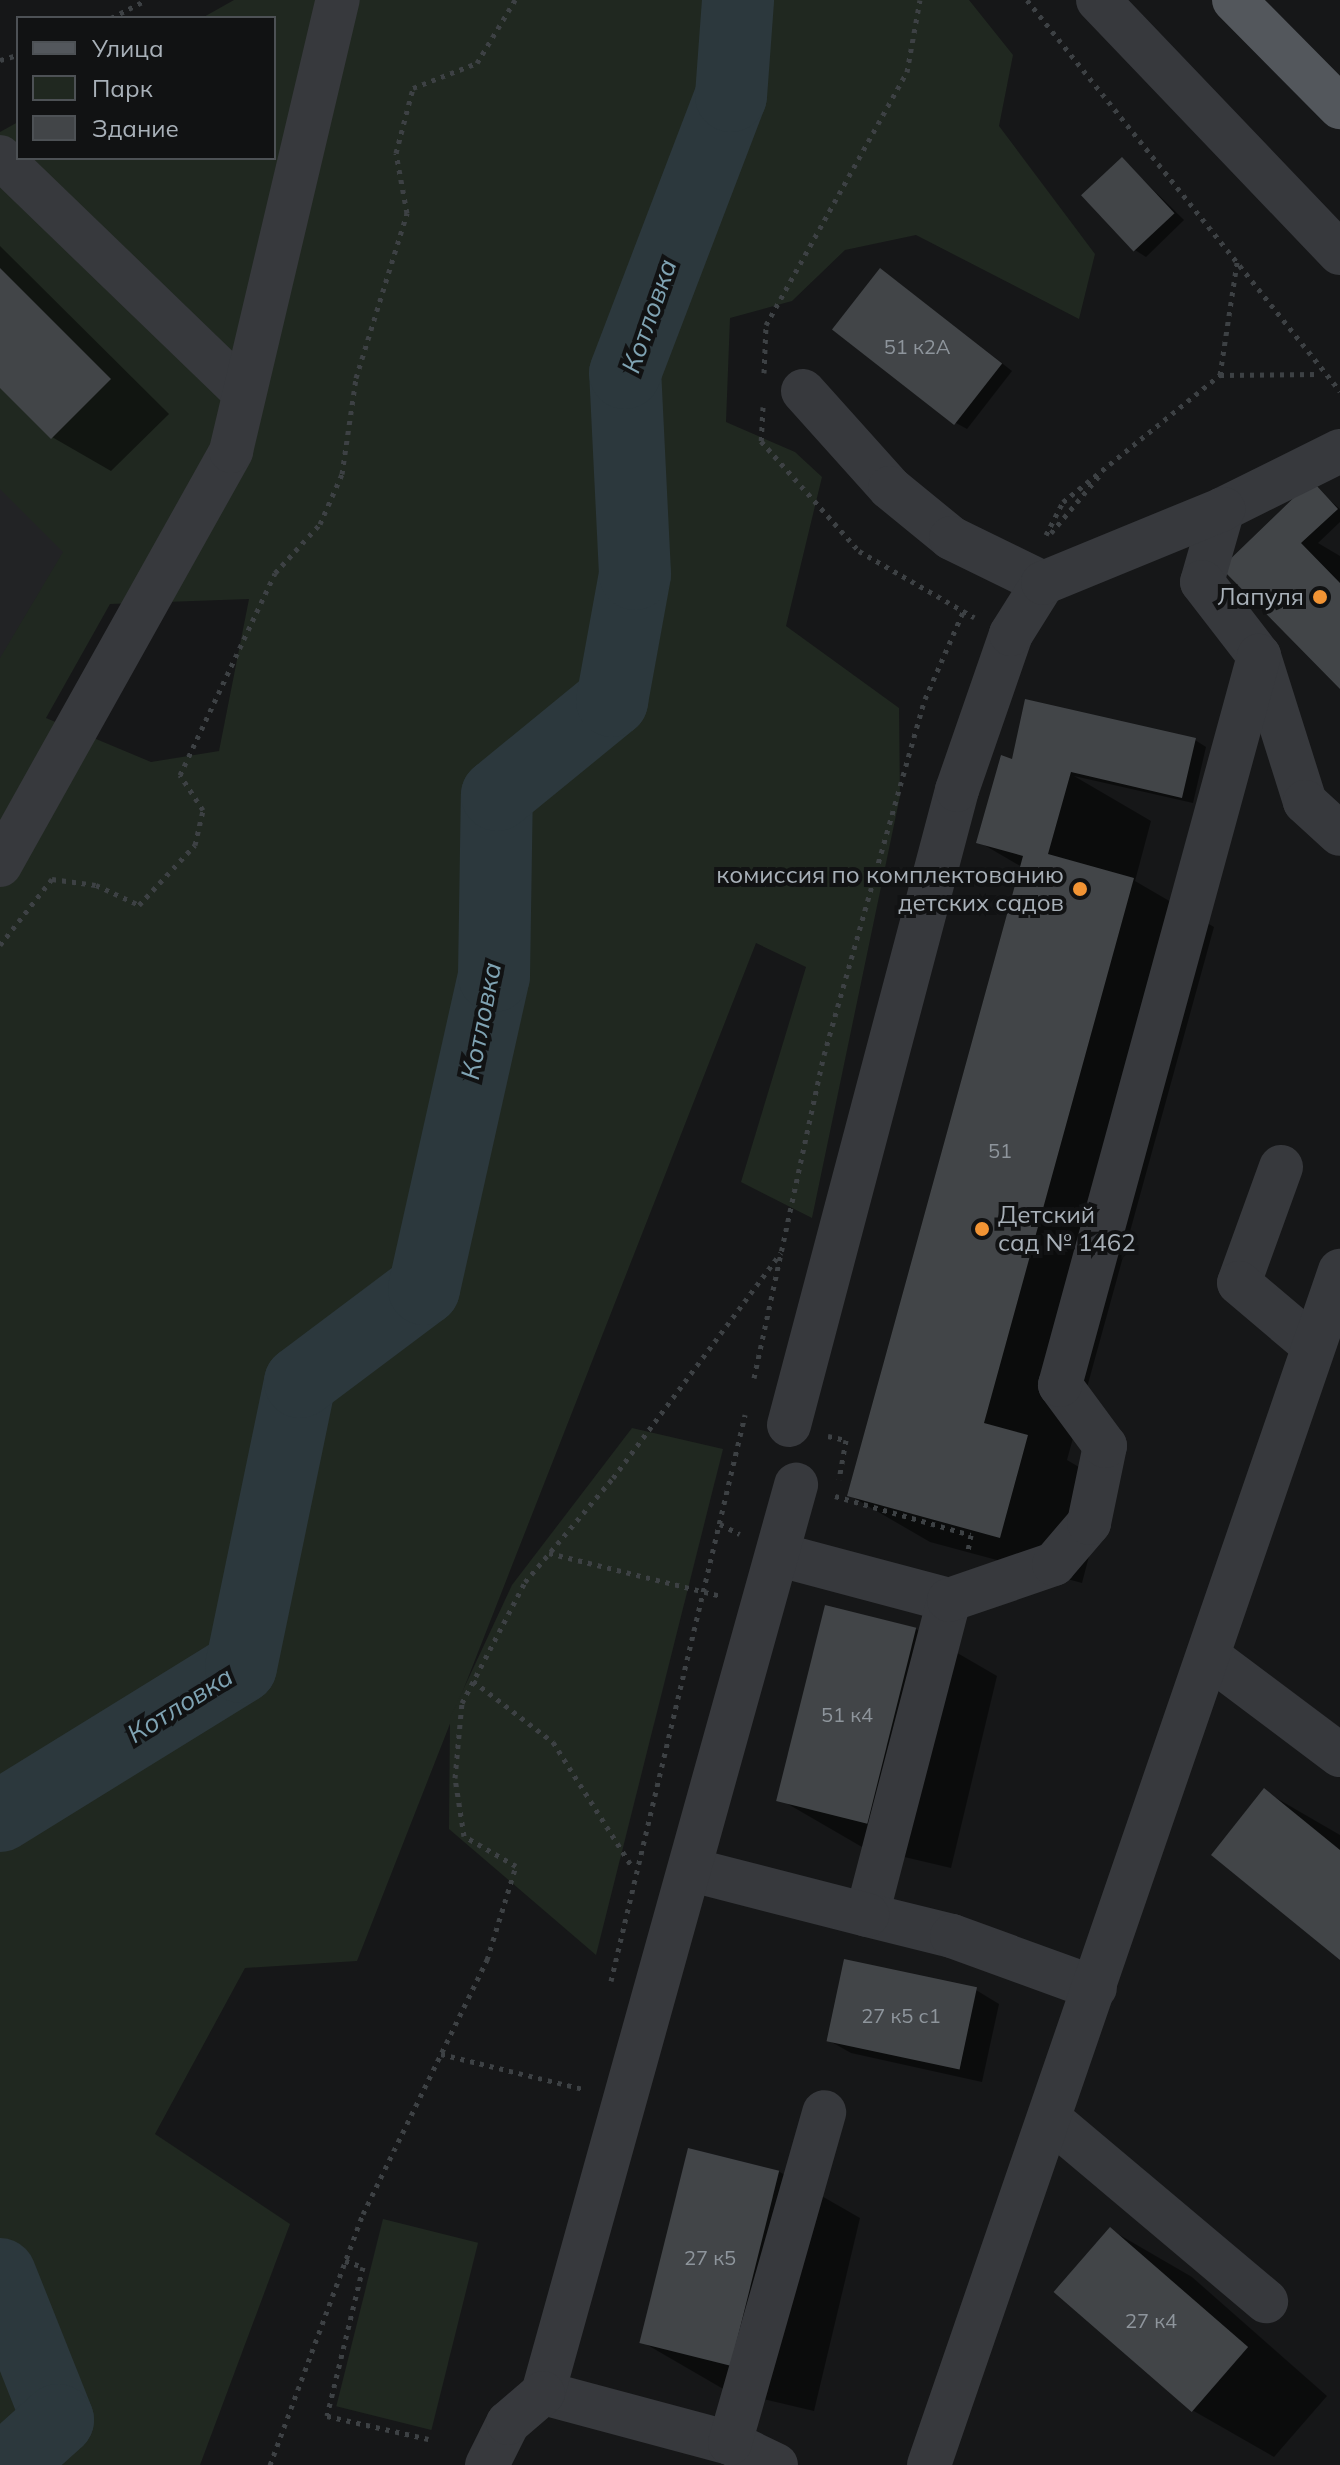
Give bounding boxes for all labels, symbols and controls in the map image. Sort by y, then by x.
legend [16,16,276,160]
text: Улица [92,33,164,63]
text: Парк [92,73,153,103]
text: Здание [92,113,179,143]
water label: Котловка [615,255,683,377]
house number: 51 к2А [884,334,950,358]
place label: Лапуля [1217,583,1304,611]
marker: Лапуля [1311,588,1329,606]
place label: комиссия по комплектованию детских садов [716,861,1064,917]
marker: комиссия по комплектованию детских садов [1071,880,1089,898]
water label: Котловка [454,960,508,1082]
house number: 51 [988,1138,1012,1162]
place label: Детский сад № 1462 [998,1201,1136,1257]
marker: Детский сад № 1462 [973,1220,991,1238]
water label: Котловка [121,1660,239,1750]
house number: 51 к4 [821,1702,873,1726]
house number: 27 к5 с1 [861,2003,941,2027]
house number: 27 к5 [684,2245,736,2269]
house number: 27 к4 [1125,2308,1177,2332]

